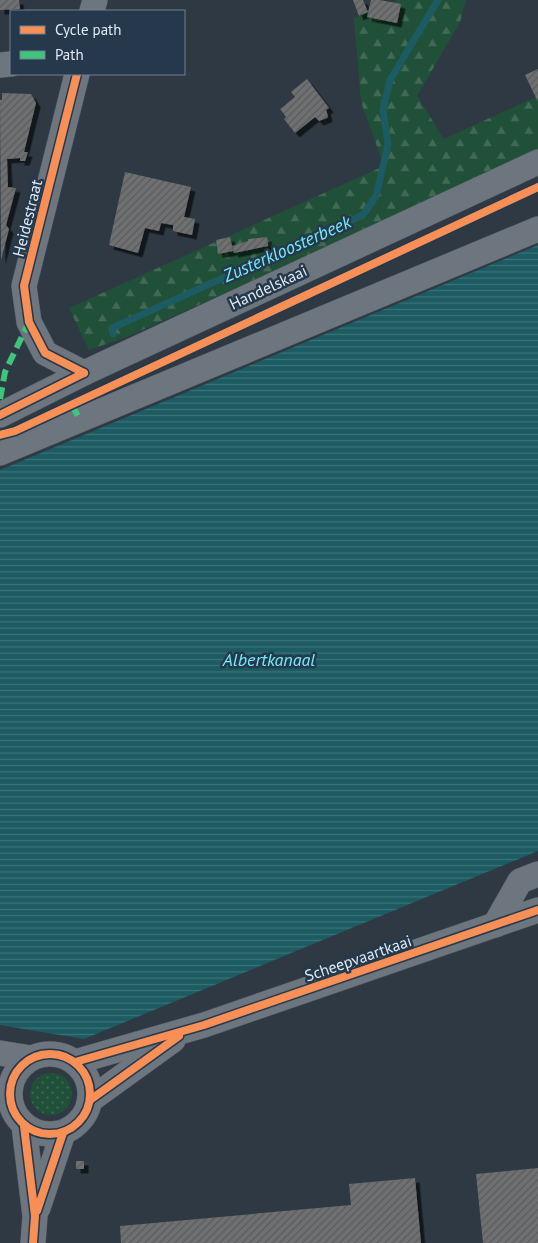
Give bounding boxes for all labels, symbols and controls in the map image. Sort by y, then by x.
legend [10,10,185,75]
text: Cycle path [55,20,121,39]
text: Path [55,45,84,64]
street label: Heidestraat [8,177,46,259]
water label: Zusterkloosterbeek [218,210,355,287]
street label: Handelskaai [226,260,310,314]
water label: Albertkanaal [222,648,315,671]
street label: Scheepvaartkaai [302,930,414,986]

